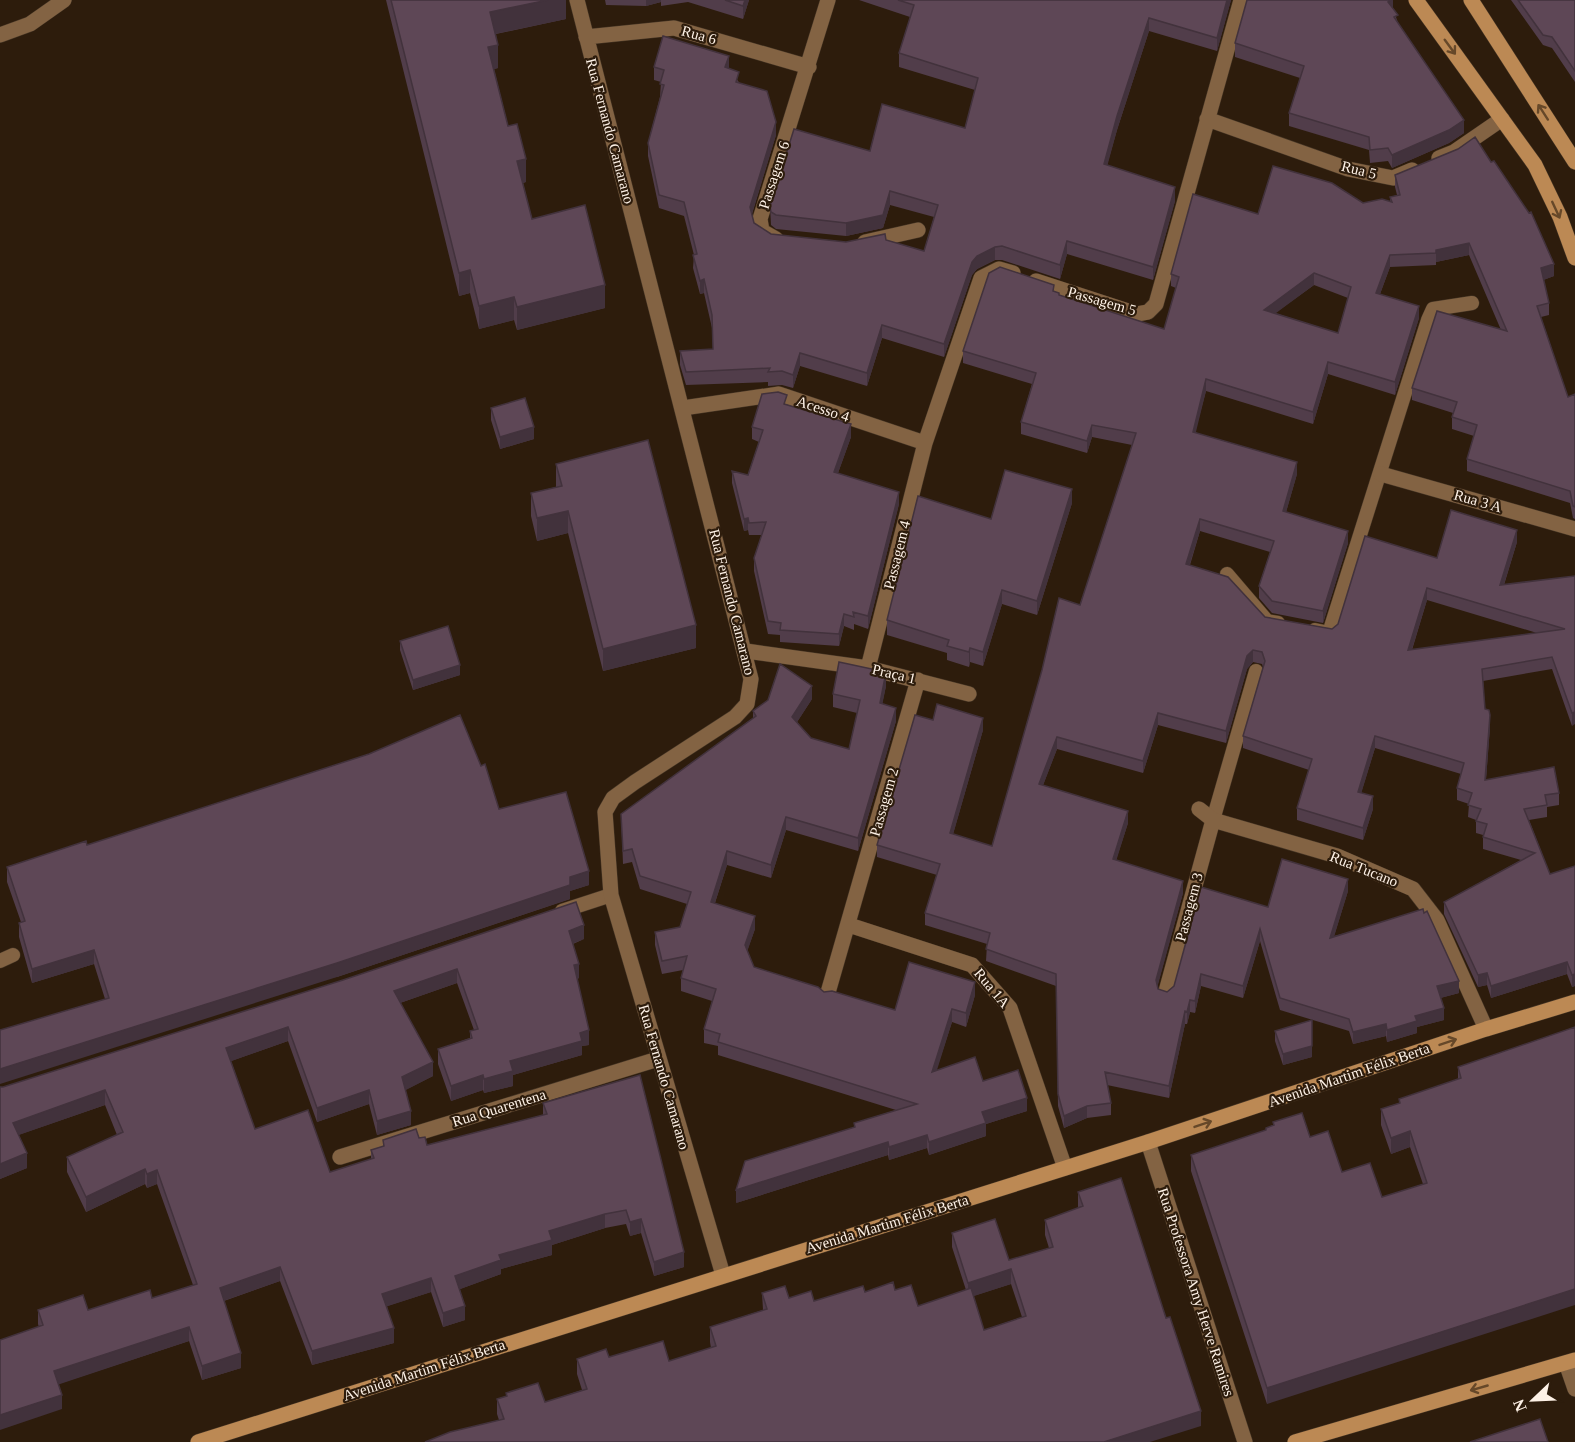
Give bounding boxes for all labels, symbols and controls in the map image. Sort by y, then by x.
street label: Rua 6 [680,22,719,48]
one-way arrow [1444,39,1456,55]
street label: Rua Fernando Camarano [583,57,637,205]
one-way arrow [1537,104,1550,121]
street label: Passagem 6 [756,139,793,211]
street label: Rua 5 [1340,158,1378,182]
one-way arrow [1551,201,1563,219]
street label: Passagem 5 [1066,284,1138,318]
street label: Acesso 4 [795,393,852,425]
street label: Rua 3 A [1452,487,1504,516]
street label: Passagem 4 [881,518,913,591]
street label: Rua Fernando Camarano [706,527,758,677]
street label: Praça 1 [870,661,918,687]
street label: Passagem 2 [867,766,901,838]
street label: Rua Tucano [1328,848,1400,890]
street label: Passagem 3 [1172,871,1206,943]
street label: Rua 1A [971,965,1013,1011]
street label: Rua Fernando Camarano [636,1003,692,1151]
one-way arrow [1438,1035,1457,1046]
street label: Avenida Martim Félix Berta [1266,1040,1432,1110]
street label: Rua Quarentena [450,1086,548,1130]
one-way arrow [1193,1117,1212,1128]
street label: Rua Professora Amy Herve Ramires [1155,1186,1237,1398]
street label: Avenida Martim Félix Berta [804,1192,971,1256]
street label: Avenida Martim Félix Berta [341,1336,507,1404]
north arrow [1503,1370,1563,1430]
one-way arrow [1470,1383,1489,1394]
text: N [1509,1397,1530,1414]

